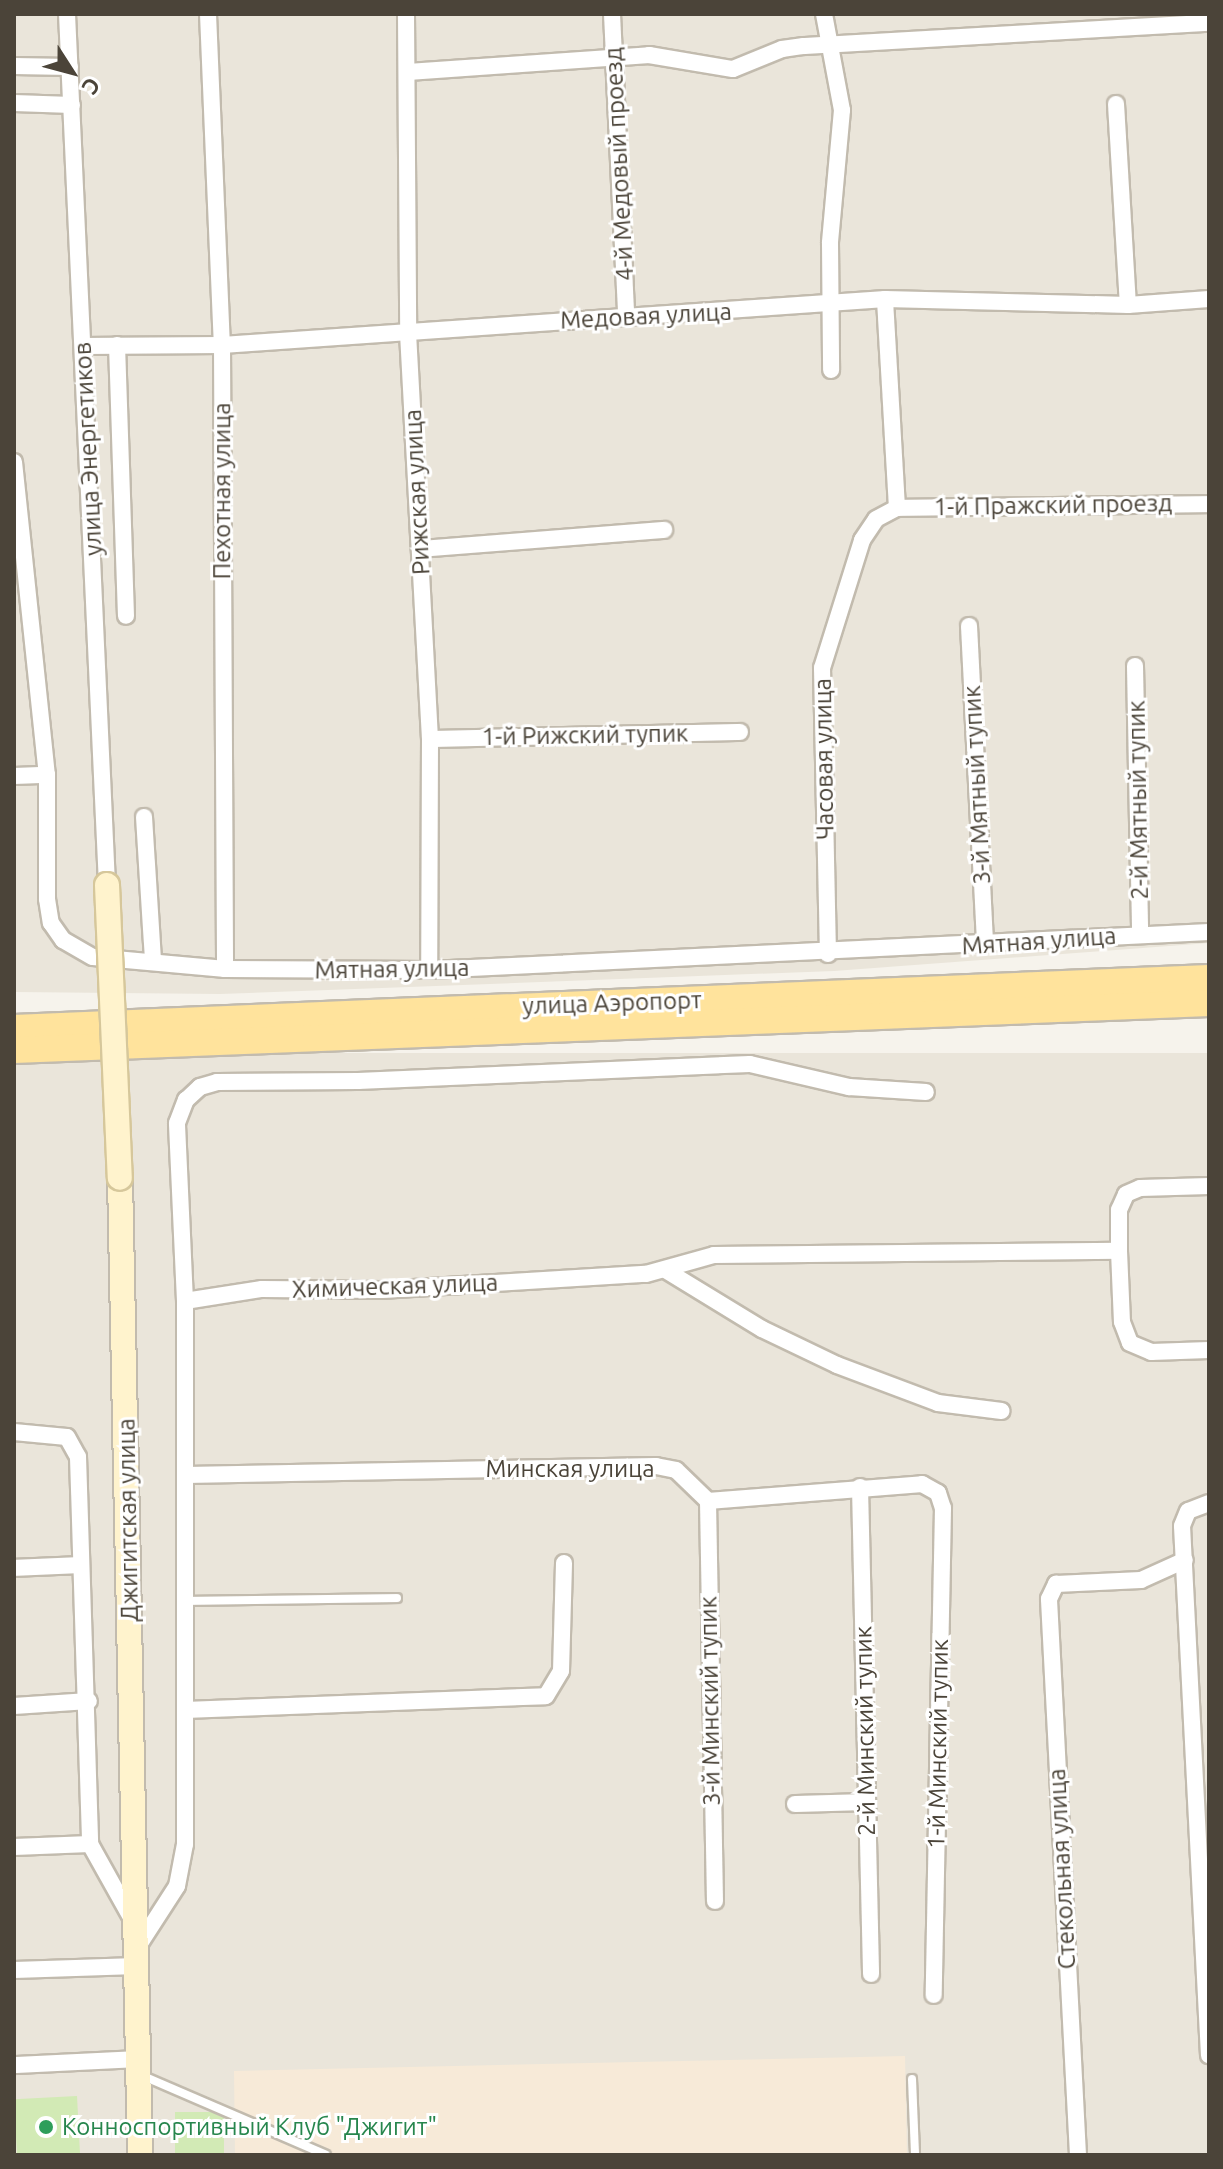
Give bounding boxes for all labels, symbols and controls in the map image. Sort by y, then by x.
north arrow [32,32,112,112]
street label: 4-й Медовый проезд [598,46,640,282]
text: С [78,73,106,99]
street label: Медовая улица [559,297,733,335]
street label: улица Энергетиков [68,341,108,557]
street label: Пехотная улица [208,403,236,579]
street label: Рижская улица [398,408,436,576]
street label: 1-й Пражский проезд [933,489,1173,521]
street label: Часовая улица [808,678,840,840]
street label: 3-й Мятный тупик [957,685,997,885]
street label: 2-й Мятный тупик [1122,700,1154,900]
street label: 1-й Рижский тупик [481,719,689,751]
street label: Мятная улица [961,921,1117,961]
street label: Мятная улица [314,953,470,985]
street label: улица Аэропорт [522,985,702,1021]
street label: Химическая улица [291,1268,499,1304]
street label: Джигитская улица [112,1418,144,1622]
street label: Минская улица [485,1455,655,1483]
street label: 3-й Минский тупик [694,1596,726,1806]
street label: 2-й Минский тупик [849,1626,881,1836]
street label: 1-й Минский тупик [922,1639,954,1849]
street label: Стекольная улица [1042,1768,1082,1970]
place label: Конноспортивный Клуб "Джигит" [62,2113,437,2141]
marker: Конноспортивный Клуб "Джигит" [37,2118,55,2136]

